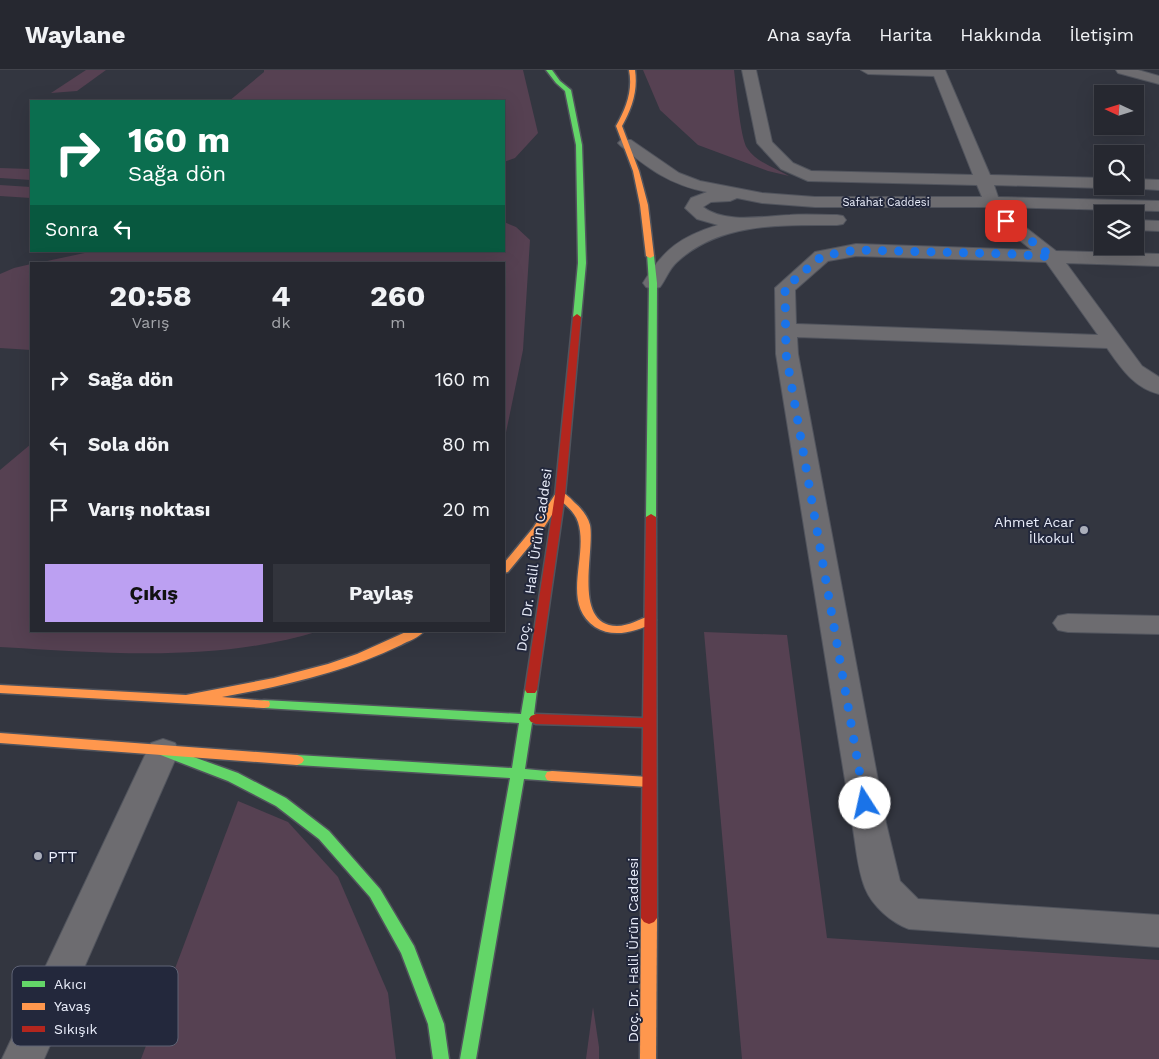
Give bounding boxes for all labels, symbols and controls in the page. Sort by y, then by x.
text: Waylane [25,21,125,49]
text: Ana sayfa [767,24,851,45]
text: Harita [879,24,932,45]
text: Hakkında [960,24,1041,45]
text: İletişim [1069,24,1134,45]
north arrow [1094,85,1144,135]
map controls [1094,85,1144,255]
text: 160 m [128,119,230,161]
icon: right [45,120,110,185]
button: search [1094,145,1144,195]
text: Sağa dön [128,161,226,186]
street label: Safahat Caddesi [842,196,930,209]
pin [985,200,1027,242]
button: layers [1094,205,1144,255]
icon: arrive [992,207,1020,235]
icon: left [109,215,137,243]
text: Sonra [45,218,99,241]
text: 20:58 [109,278,192,313]
text: 4 [271,278,291,313]
text: 260 [370,278,426,313]
text: Varış [132,313,169,332]
text: dk [271,313,290,332]
text: m [390,313,405,332]
icon: right [45,366,73,394]
text: Sağa dön [88,368,173,391]
text: 160 m [435,368,490,391]
icon: left [45,431,73,459]
text: Sola dön [88,433,169,456]
text: 80 m [442,433,490,456]
street label: Doç. Dr. Halil Ürün Caddesi [513,468,555,652]
icon: arrive [45,496,73,524]
text: Varış noktası [88,498,210,521]
text: 20 m [443,498,490,521]
place label: Ahmet Acar İlkokul [994,514,1075,546]
marker: Ahmet Acar İlkokul [1078,524,1090,536]
button: Çıkış [45,564,263,622]
button: Paylaş [273,564,490,622]
position arrow [838,776,890,828]
place label: PTT [48,847,77,866]
marker: PTT [32,850,44,862]
street label: Doç. Dr. Halil Ürün Caddesi [625,858,641,1042]
legend [12,966,178,1046]
text: Akıcı [54,976,86,992]
text: Yavaş [54,998,91,1014]
text: Sıkışık [54,1021,97,1037]

